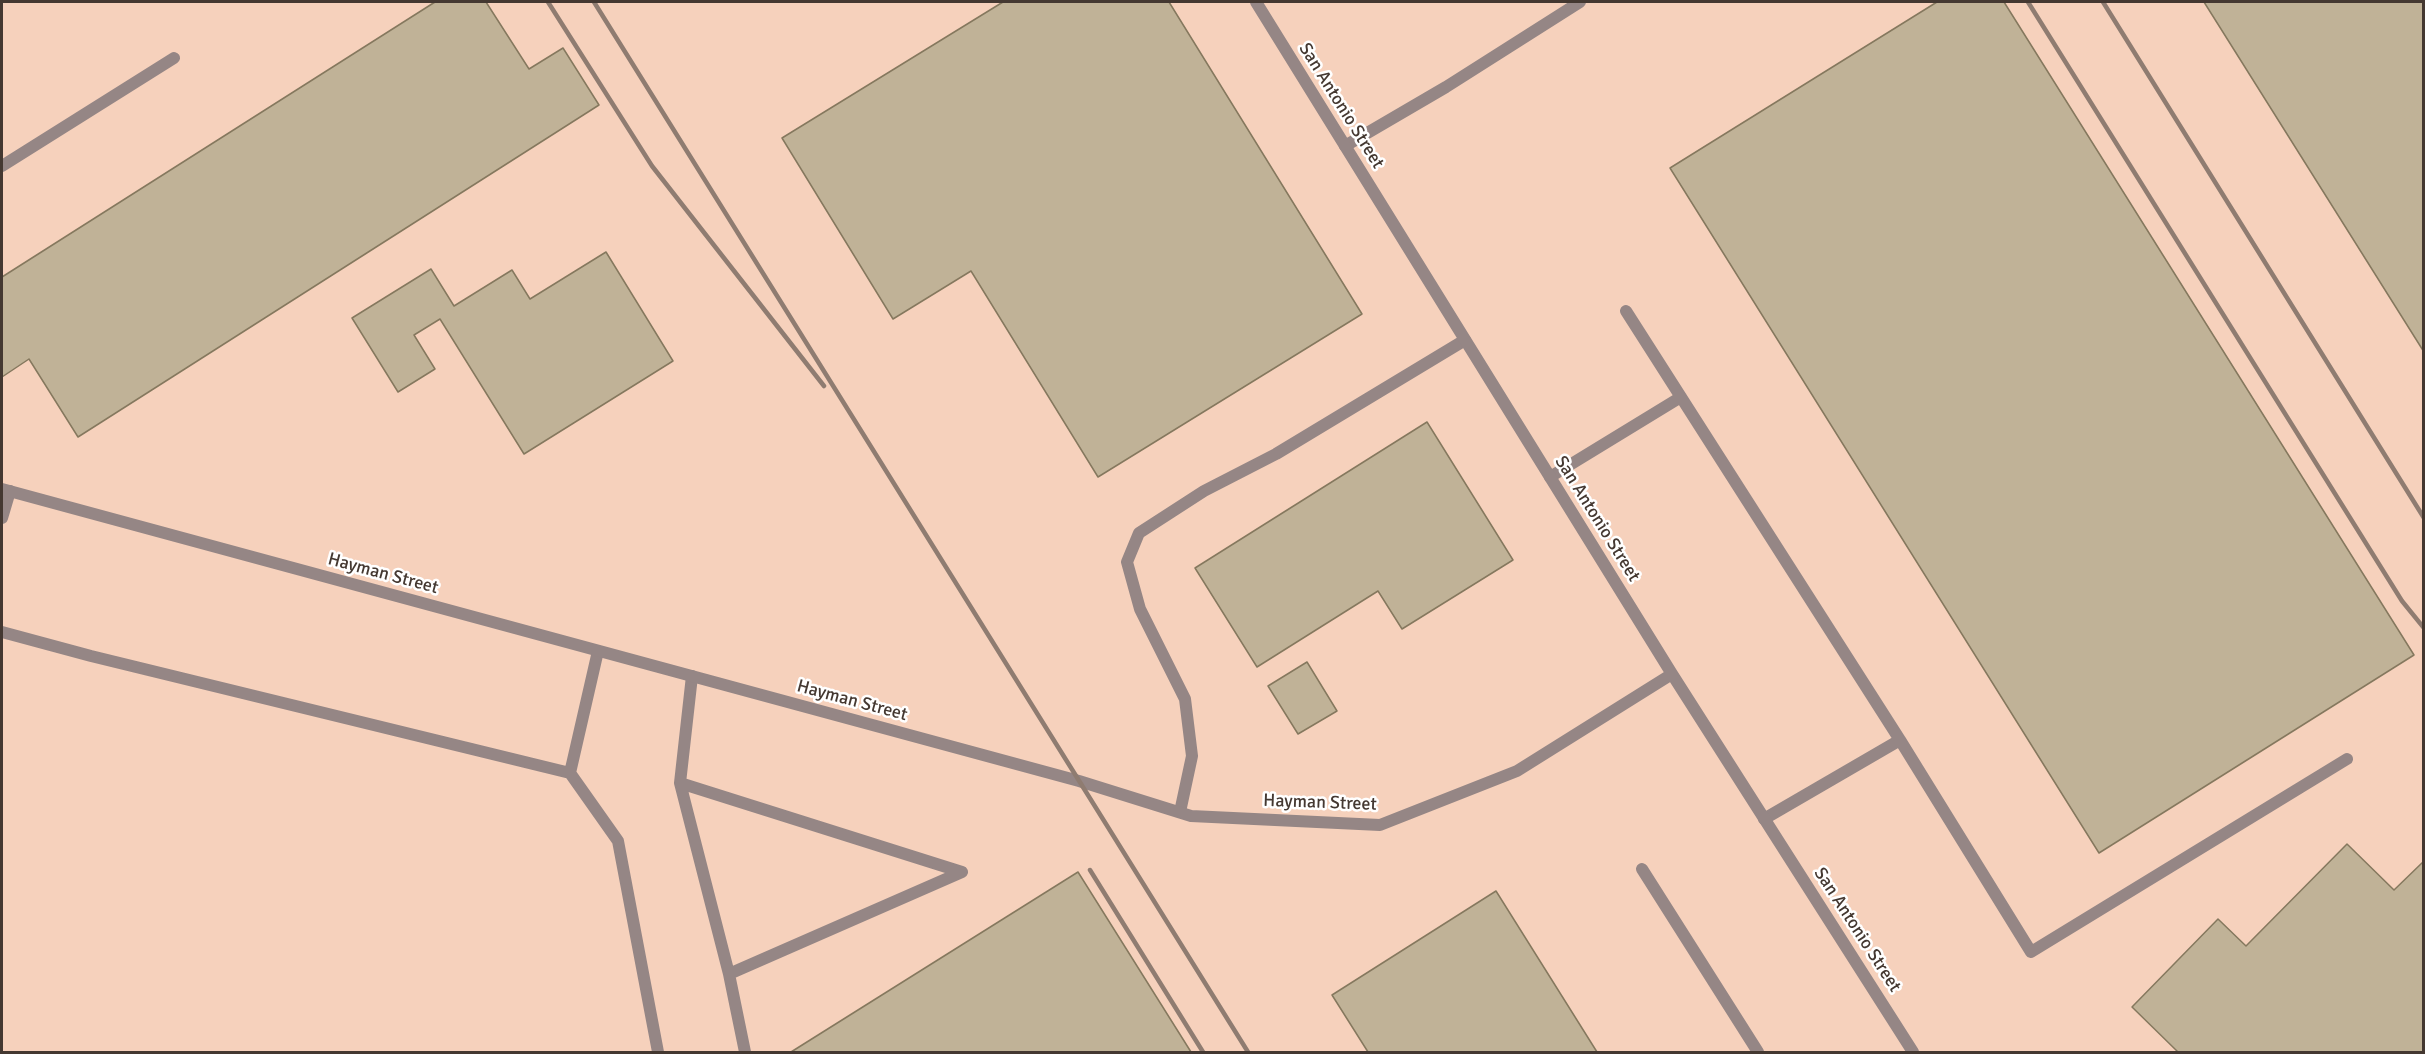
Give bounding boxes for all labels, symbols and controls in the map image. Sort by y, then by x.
street label: San Antonio Street [1294,39,1388,173]
street label: San Antonio Street [1550,452,1644,586]
street label: Hayman Street [325,549,441,599]
street label: Hayman Street [794,676,910,726]
street label: Hayman Street [1263,790,1377,816]
street label: San Antonio Street [1809,864,1905,996]

